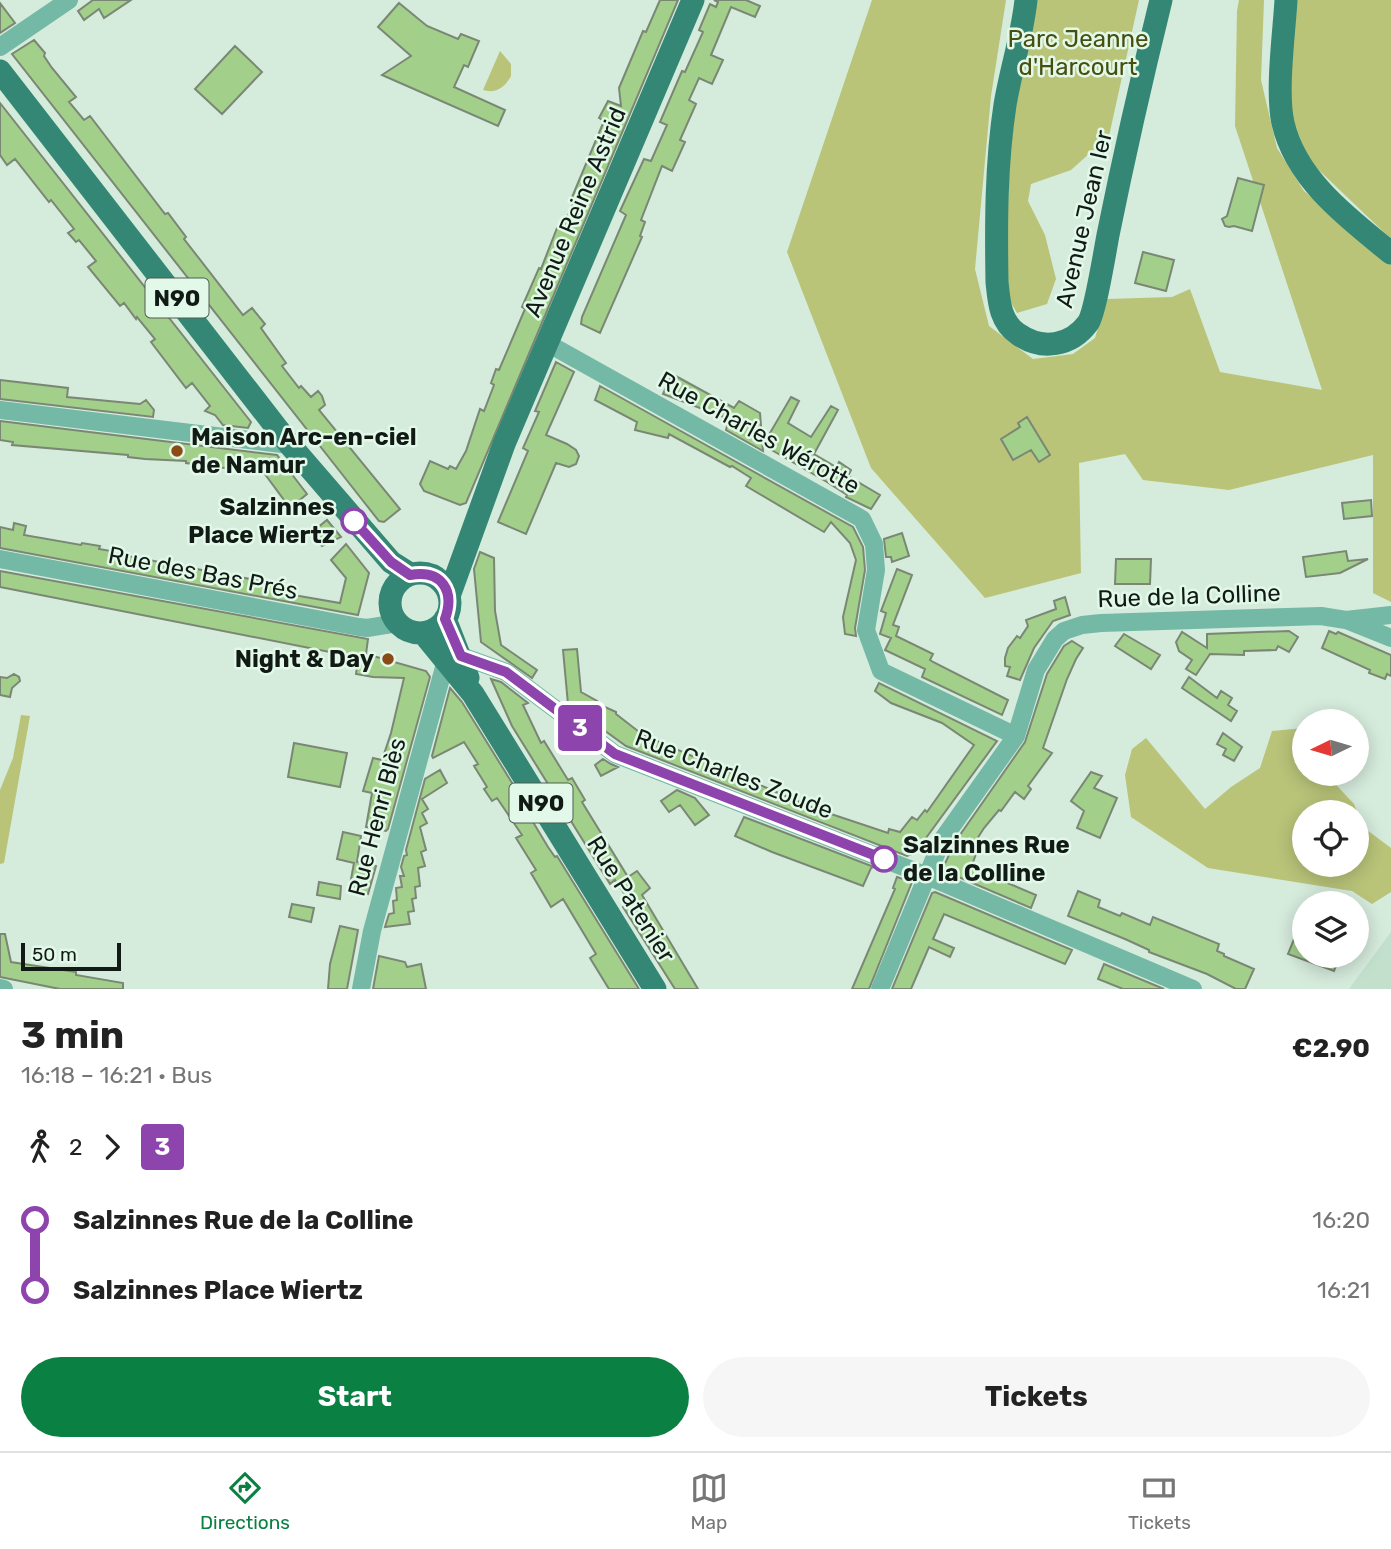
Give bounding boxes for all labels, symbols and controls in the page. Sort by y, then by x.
park label: Parc Jeanne d'Harcourt [1008,25,1148,81]
street label: Avenue Reine Astrid [518,103,632,321]
street label: Avenue Jean Ier [1050,127,1118,311]
road number: N90 [146,278,208,318]
street label: Rue Charles Wérotte [653,366,865,500]
place label: Maison Arc-en-ciel de Namur [191,423,417,479]
marker: Maison Arc-en-ciel de Namur [169,443,185,459]
place label: Salzinnes Place Wiertz [188,493,335,549]
marker: Salzinnes Place Wiertz [341,508,367,534]
street label: Rue des Bas Prés [106,541,300,605]
street label: Rue de la Colline [1097,579,1281,613]
place label: Night & Day [235,645,374,673]
marker: Night & Day [380,651,396,667]
line badge: 3 [557,705,603,751]
north arrow [1292,709,1368,786]
map controls [1292,709,1369,968]
text: 3 [572,714,588,742]
street label: Rue Charles Zoude [631,723,837,825]
street label: Rue Henri Blès [342,735,412,899]
road number: N90 [510,783,572,822]
button: locate [1292,800,1369,877]
street label: Rue Patenier [581,831,681,967]
place label: Salzinnes Rue de la Colline [903,831,1070,887]
marker: Salzinnes Rue de la Colline [871,846,897,872]
button: layers [1292,891,1369,968]
scale bar [21,940,121,972]
text: 50 m [32,943,77,966]
text: 3 min [21,1012,124,1058]
text: €2.90 [1292,1033,1370,1064]
text: 16:18 – 16:21 · Bus [21,1061,212,1089]
icon: walk [21,1128,59,1166]
icon: forward [93,1128,131,1166]
text: 2 [69,1133,83,1161]
text: 3 [155,1133,170,1161]
text: Salzinnes Rue de la Colline [73,1205,414,1236]
text: 16:20 [1312,1206,1370,1234]
text: Salzinnes Place Wiertz [73,1275,363,1306]
text: 16:21 [1317,1276,1370,1304]
button: Start [21,1357,689,1437]
button: Tickets [703,1357,1370,1437]
tab: Directions [200,1469,290,1534]
tab: Map [690,1469,728,1534]
tab: Tickets [1128,1469,1191,1534]

